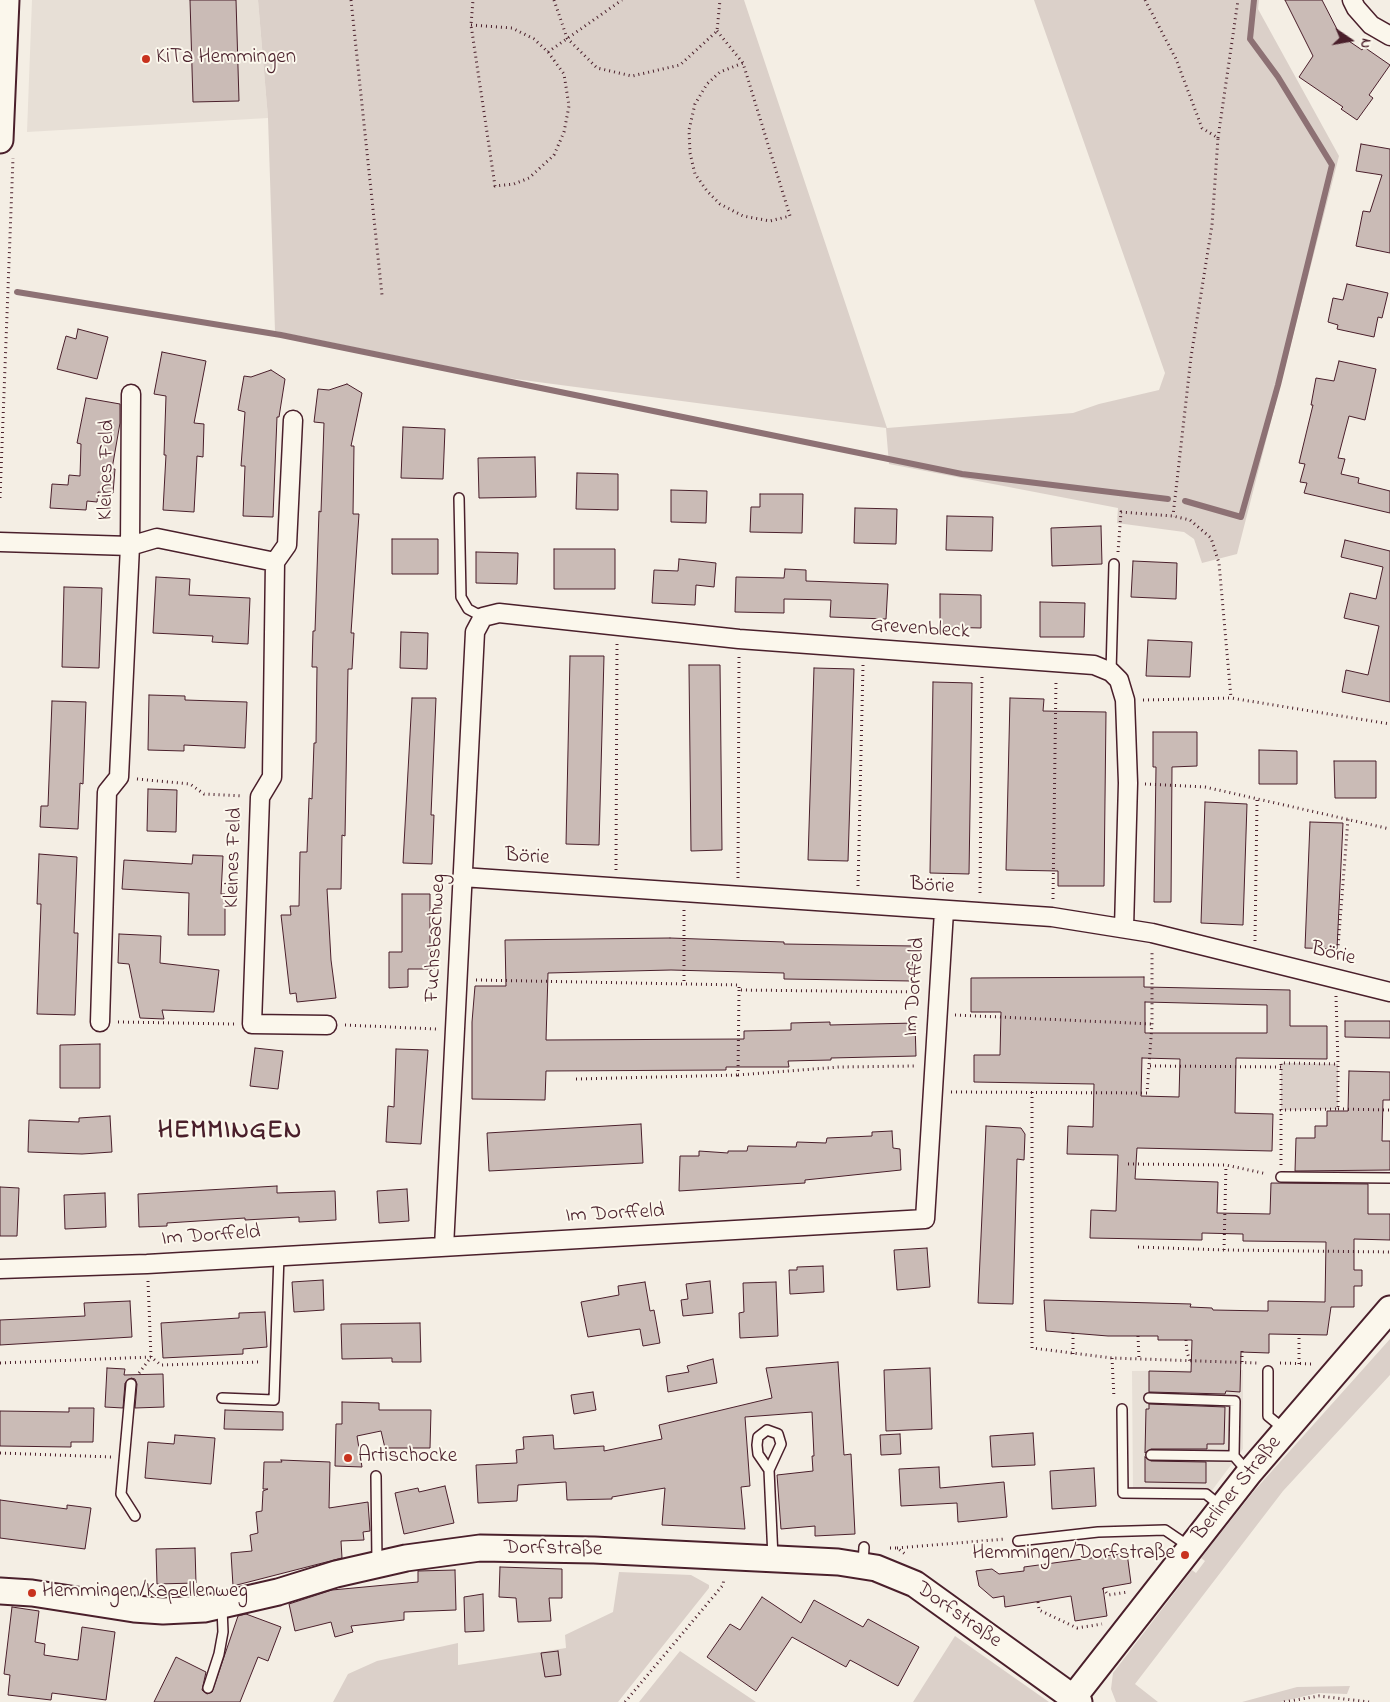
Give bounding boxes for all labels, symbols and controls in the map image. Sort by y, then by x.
north arrow [1325,15,1375,65]
text: N [1354,36,1376,50]
place label: KiTa Hemmingen [156,46,296,72]
marker: KiTa Hemmingen [140,53,152,65]
street label: Kleines Feld [95,419,121,521]
street label: Grevenbleck [869,614,971,646]
street label: Kleines Feld [221,807,249,909]
street label: Börie [504,844,550,872]
street label: Fuchsbachweg [421,873,453,1003]
street label: Börie [909,873,955,901]
street label: Im Dorffeld [900,937,932,1037]
street label: Börie [1308,937,1358,973]
district label: HEMMINGEN [157,1117,303,1149]
street label: Im Dorffeld [565,1200,665,1230]
street label: Im Dorffeld [161,1221,261,1253]
street label: Berliner Straße [1188,1431,1288,1547]
place label: Artischocke [358,1445,457,1471]
marker: Artischocke [342,1452,354,1464]
street label: Dorfstraße [504,1537,602,1563]
place label: Hemmingen/Dorfstraße [972,1542,1175,1568]
marker: Hemmingen/Dorfstraße [1179,1549,1191,1561]
street label: Dorfstraße [910,1577,1006,1655]
place label: Hemmingen/Kapellenweg [42,1580,248,1606]
marker: Hemmingen/Kapellenweg [26,1587,38,1599]

